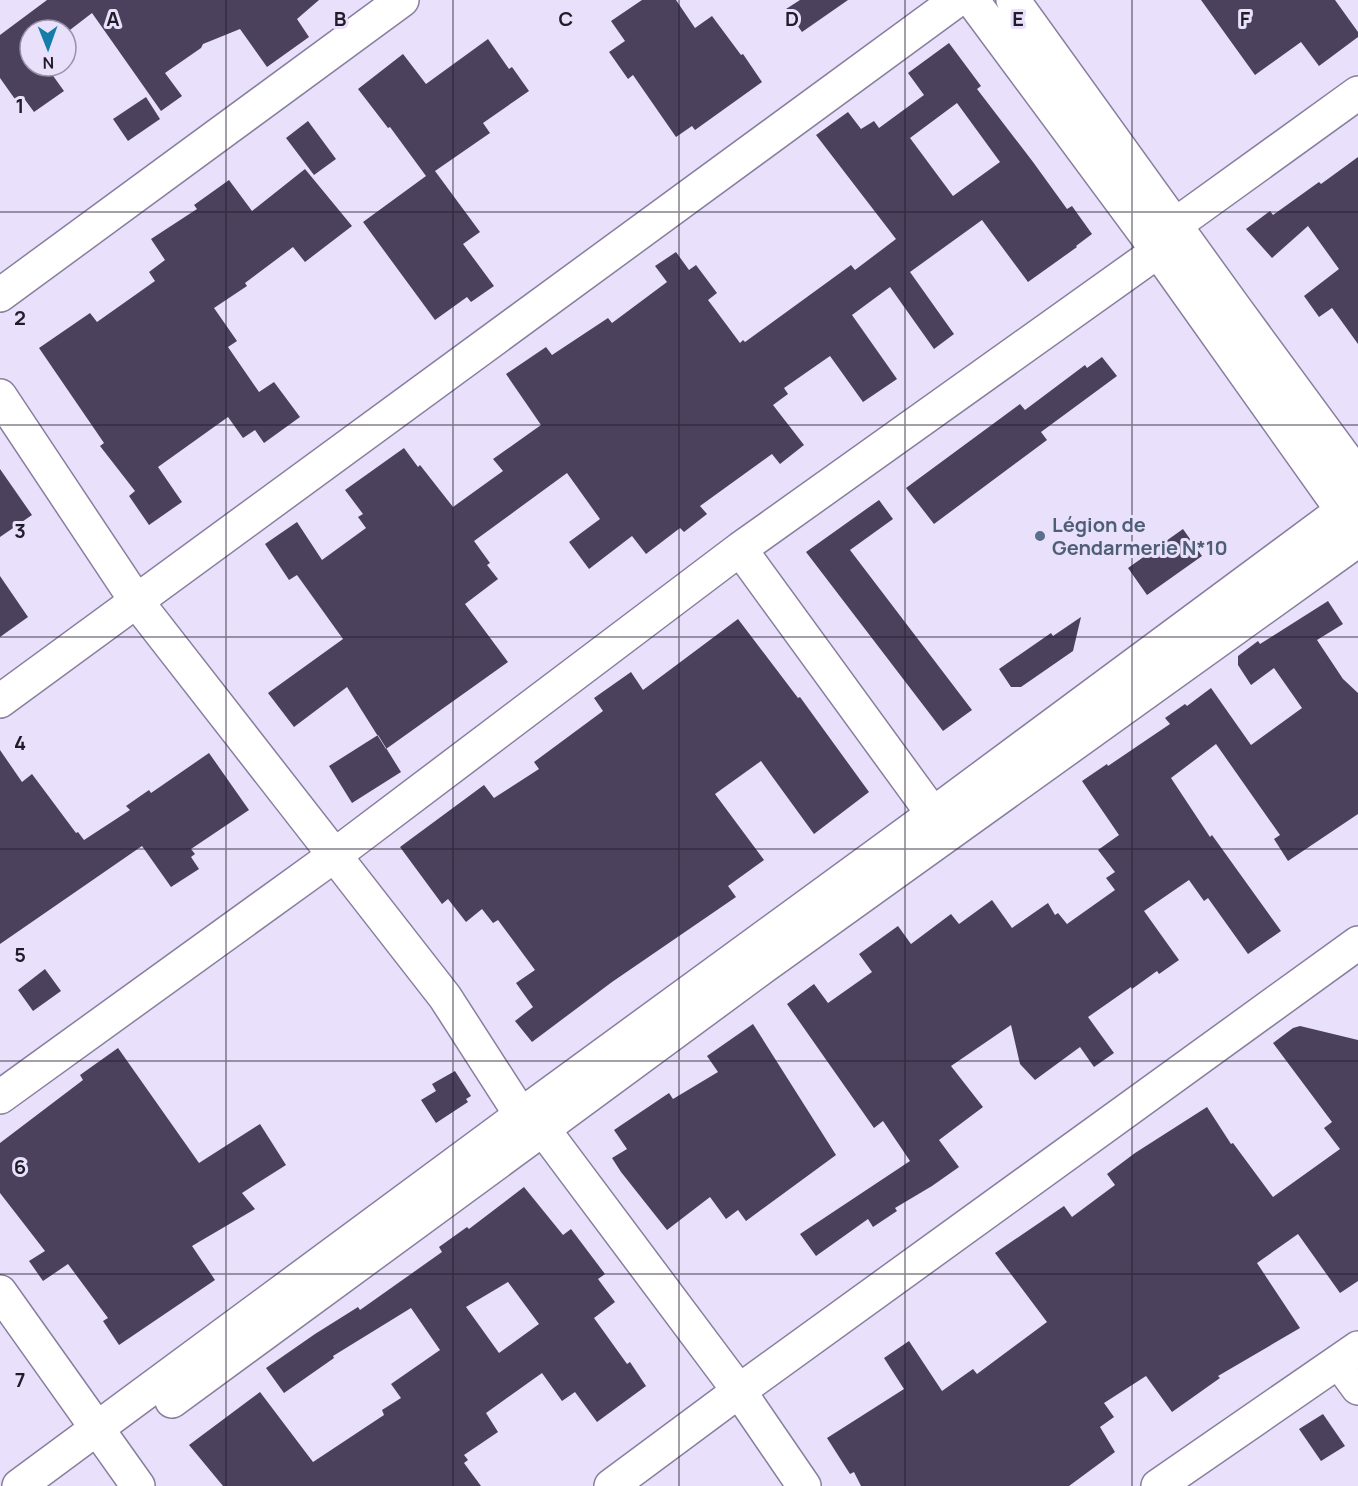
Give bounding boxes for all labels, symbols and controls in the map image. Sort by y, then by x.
text: A [106,5,120,32]
text: B [334,5,347,32]
text: C [559,5,573,32]
text: D [785,5,799,32]
text: E [1012,5,1024,32]
text: F [1240,5,1251,32]
north arrow [18,18,78,78]
text: N [42,52,54,74]
text: 1 [16,92,24,119]
text: 2 [14,304,26,331]
place label: Légion de Gendarmerie N*10 [1052,511,1228,561]
text: 3 [14,517,26,544]
marker: Légion de Gendarmerie N*10 [1033,529,1047,543]
text: 4 [14,729,26,756]
text: 5 [14,941,26,968]
text: 6 [14,1153,26,1180]
text: 7 [15,1366,25,1393]

